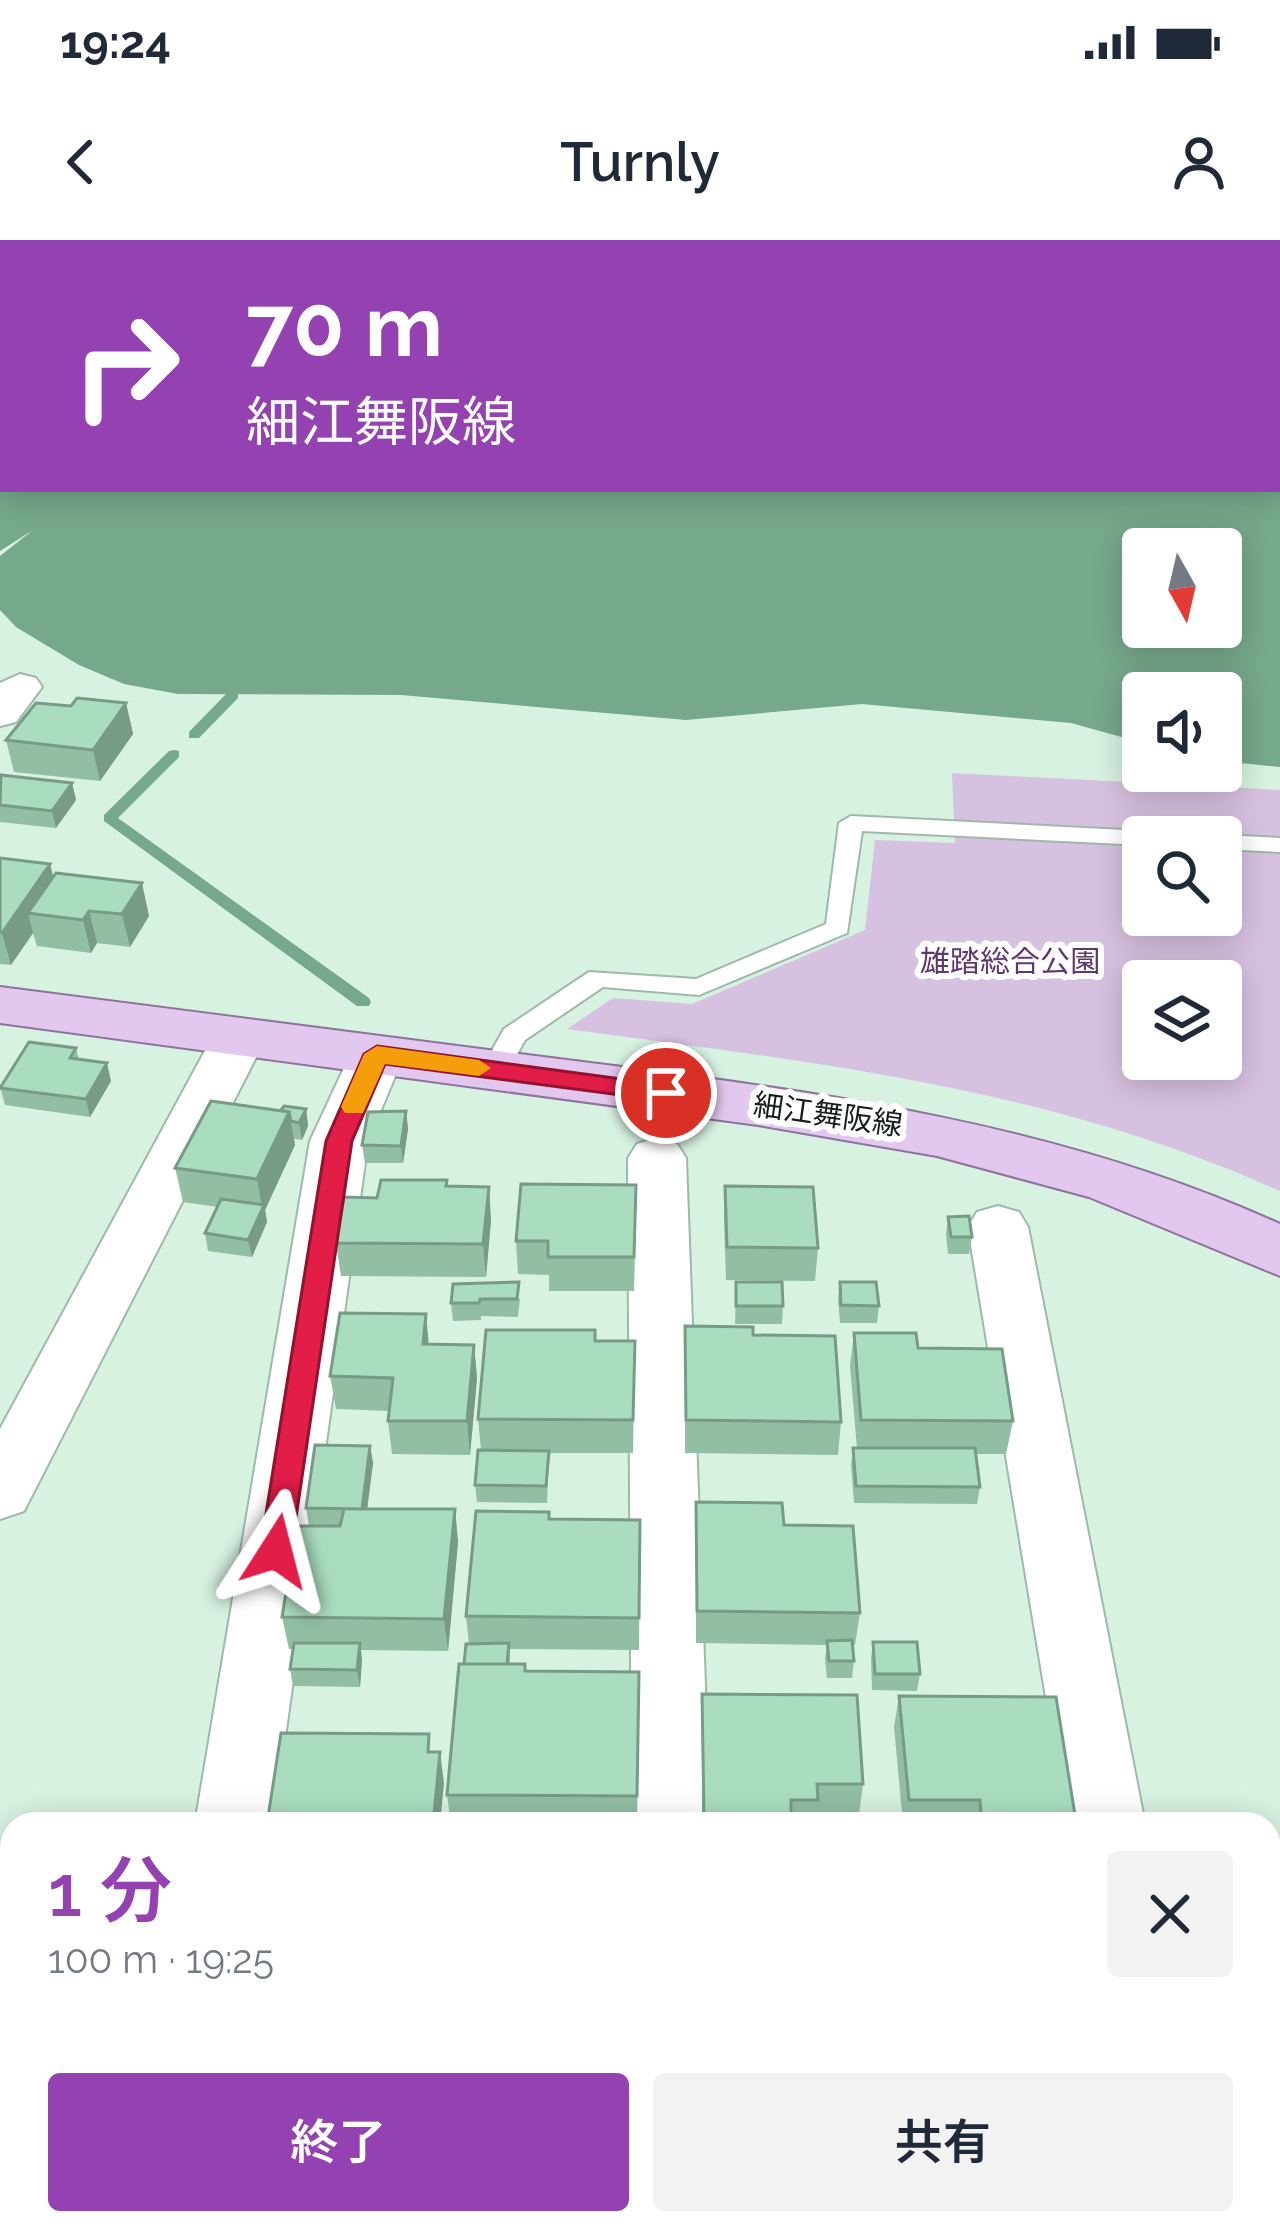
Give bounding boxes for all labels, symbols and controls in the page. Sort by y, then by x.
text: 19:24 [60,16,171,69]
icon: back [48,129,114,195]
icon: person [1166,129,1232,195]
text: Turnly [560,130,720,194]
text: 70 m [246,277,443,376]
icon: right [48,288,204,444]
text: 細江舞阪線 [246,390,516,454]
north arrow [1122,528,1242,648]
map controls [1122,528,1242,1080]
button: sound [1122,672,1242,792]
button: search [1122,816,1242,936]
park label: 雄踏総合公園 [920,944,1100,979]
button: layers [1122,960,1242,1080]
pin [615,1042,717,1144]
icon: arrive [633,1060,699,1126]
street label: 細江舞阪線 [751,1087,905,1142]
position arrow [213,1488,339,1614]
text: 1 分 [48,1848,172,1933]
button: close [1107,1851,1233,1977]
text: 100 m · 19:25 [48,1936,274,1982]
button: 終了 [48,2073,629,2211]
button: 共有 [653,2073,1233,2211]

